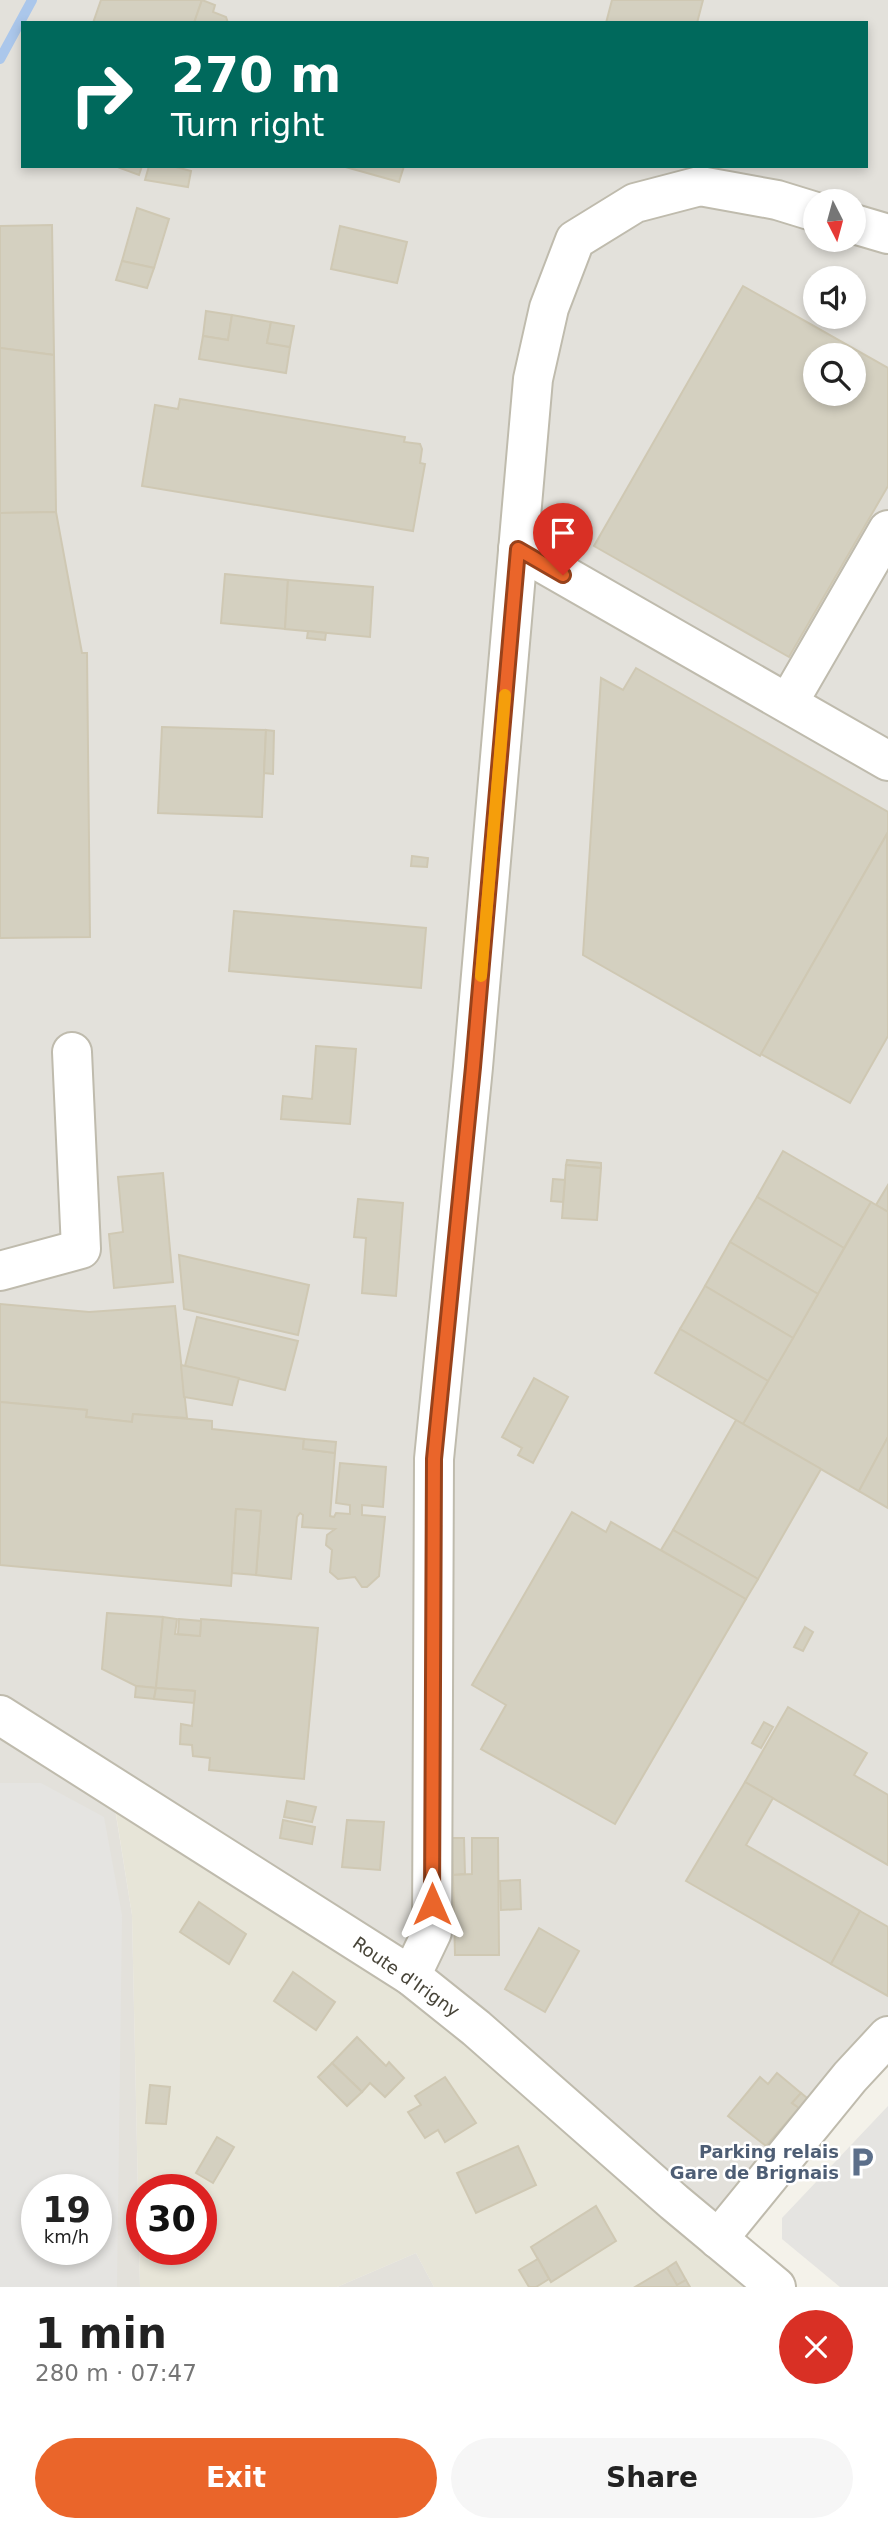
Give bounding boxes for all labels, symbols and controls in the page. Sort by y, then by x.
text: 270 m [171,47,341,104]
icon: right [56,49,147,140]
text: Turn right [171,106,324,144]
north arrow [803,189,866,252]
map controls [803,189,866,406]
button: sound [803,266,866,329]
button: search [803,343,866,406]
pin [533,503,593,575]
icon: arrive [544,514,582,552]
position arrow [395,1867,469,1941]
street label: Route d'Irigny [349,1932,464,2021]
place label: Parking relais Gare de Brignais [670,2141,839,2183]
parking icon: Parking relais Gare de Brignais [845,2145,879,2179]
speed limit sign: 30 [126,2174,217,2265]
text: 19 [42,2190,91,2230]
text: km/h [44,2226,89,2247]
text: 1 min [35,2309,167,2358]
button: close [779,2310,853,2384]
text: 280 m · 07:47 [35,2360,197,2386]
button: Exit [35,2438,437,2518]
button: Share [451,2438,853,2518]

